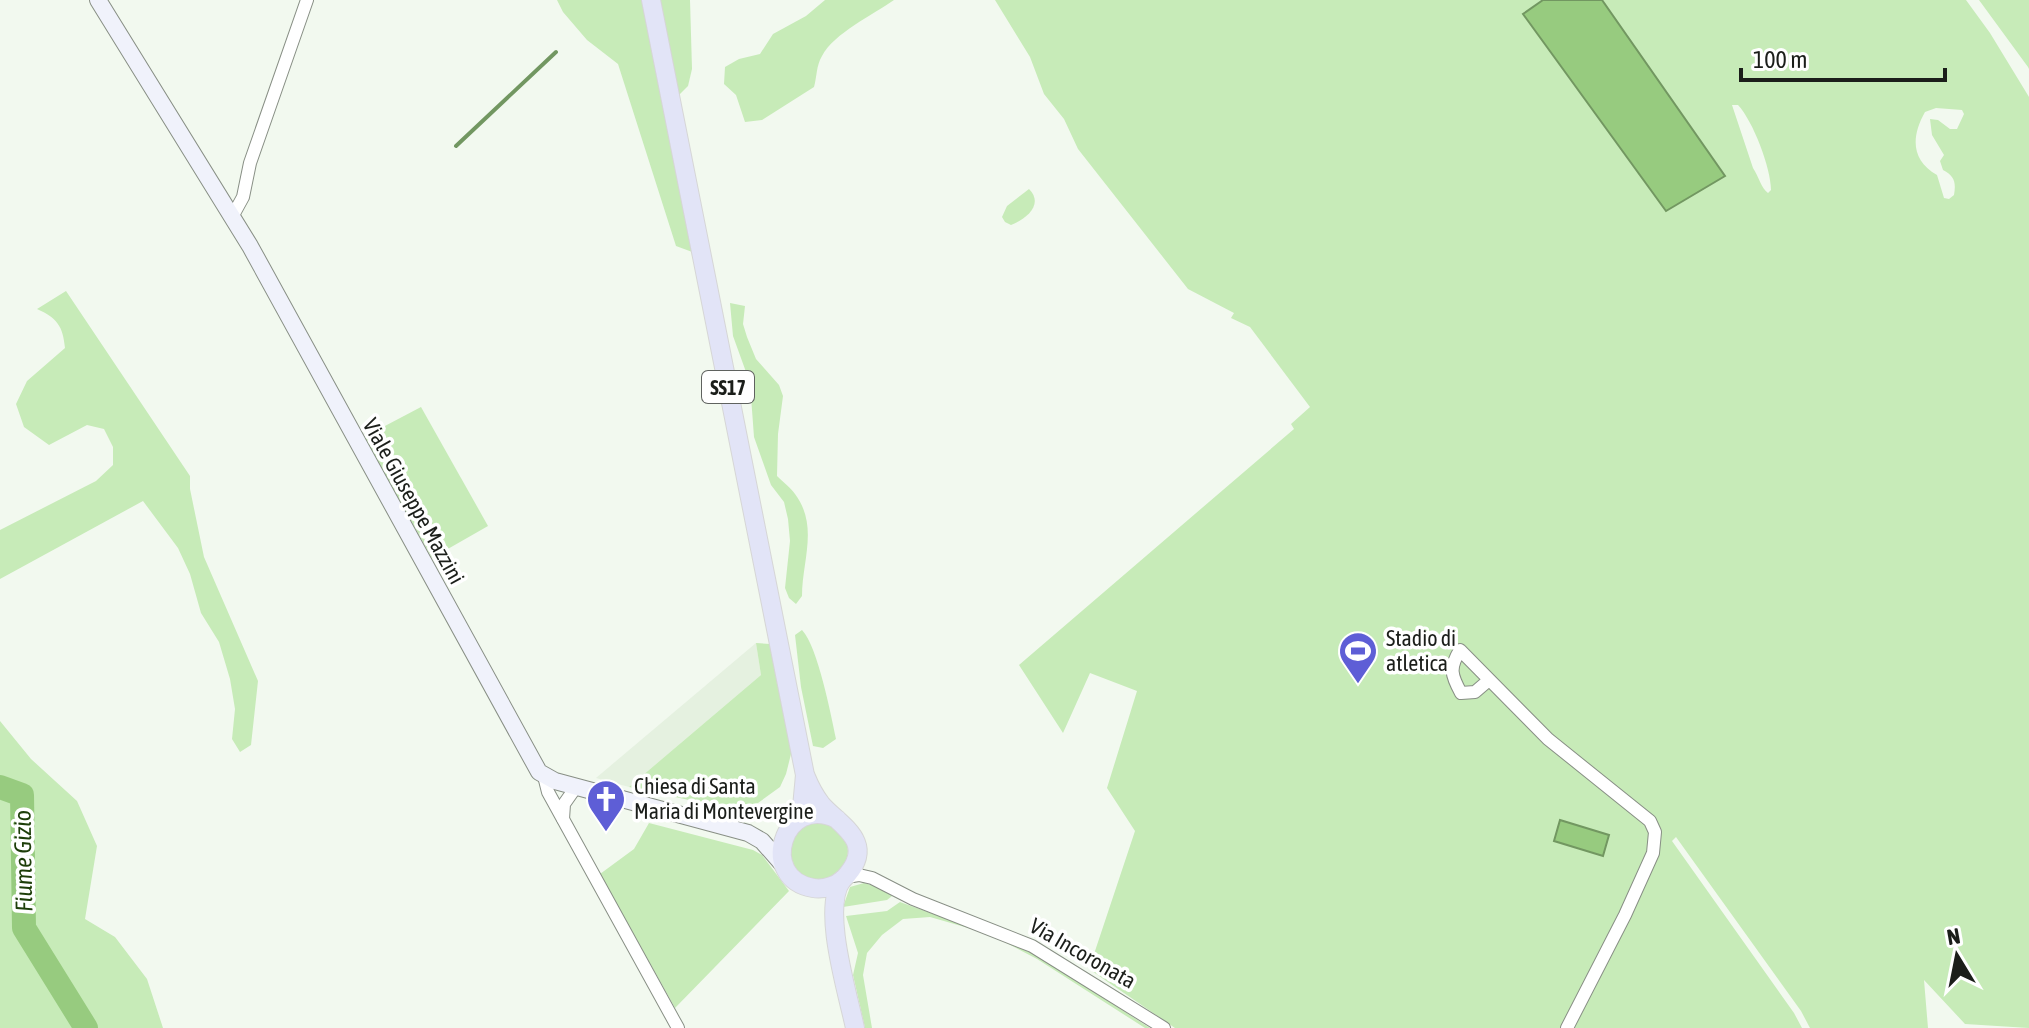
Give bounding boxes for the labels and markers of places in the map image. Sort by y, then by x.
place label: Stadio di atletica [1386,625,1456,676]
sports icon: Stadio di atletica [1337,630,1379,685]
place label: Chiesa di Santa Maria di Montevergine [634,773,814,824]
church icon: Chiesa di Santa Maria di Montevergine [585,778,627,833]

